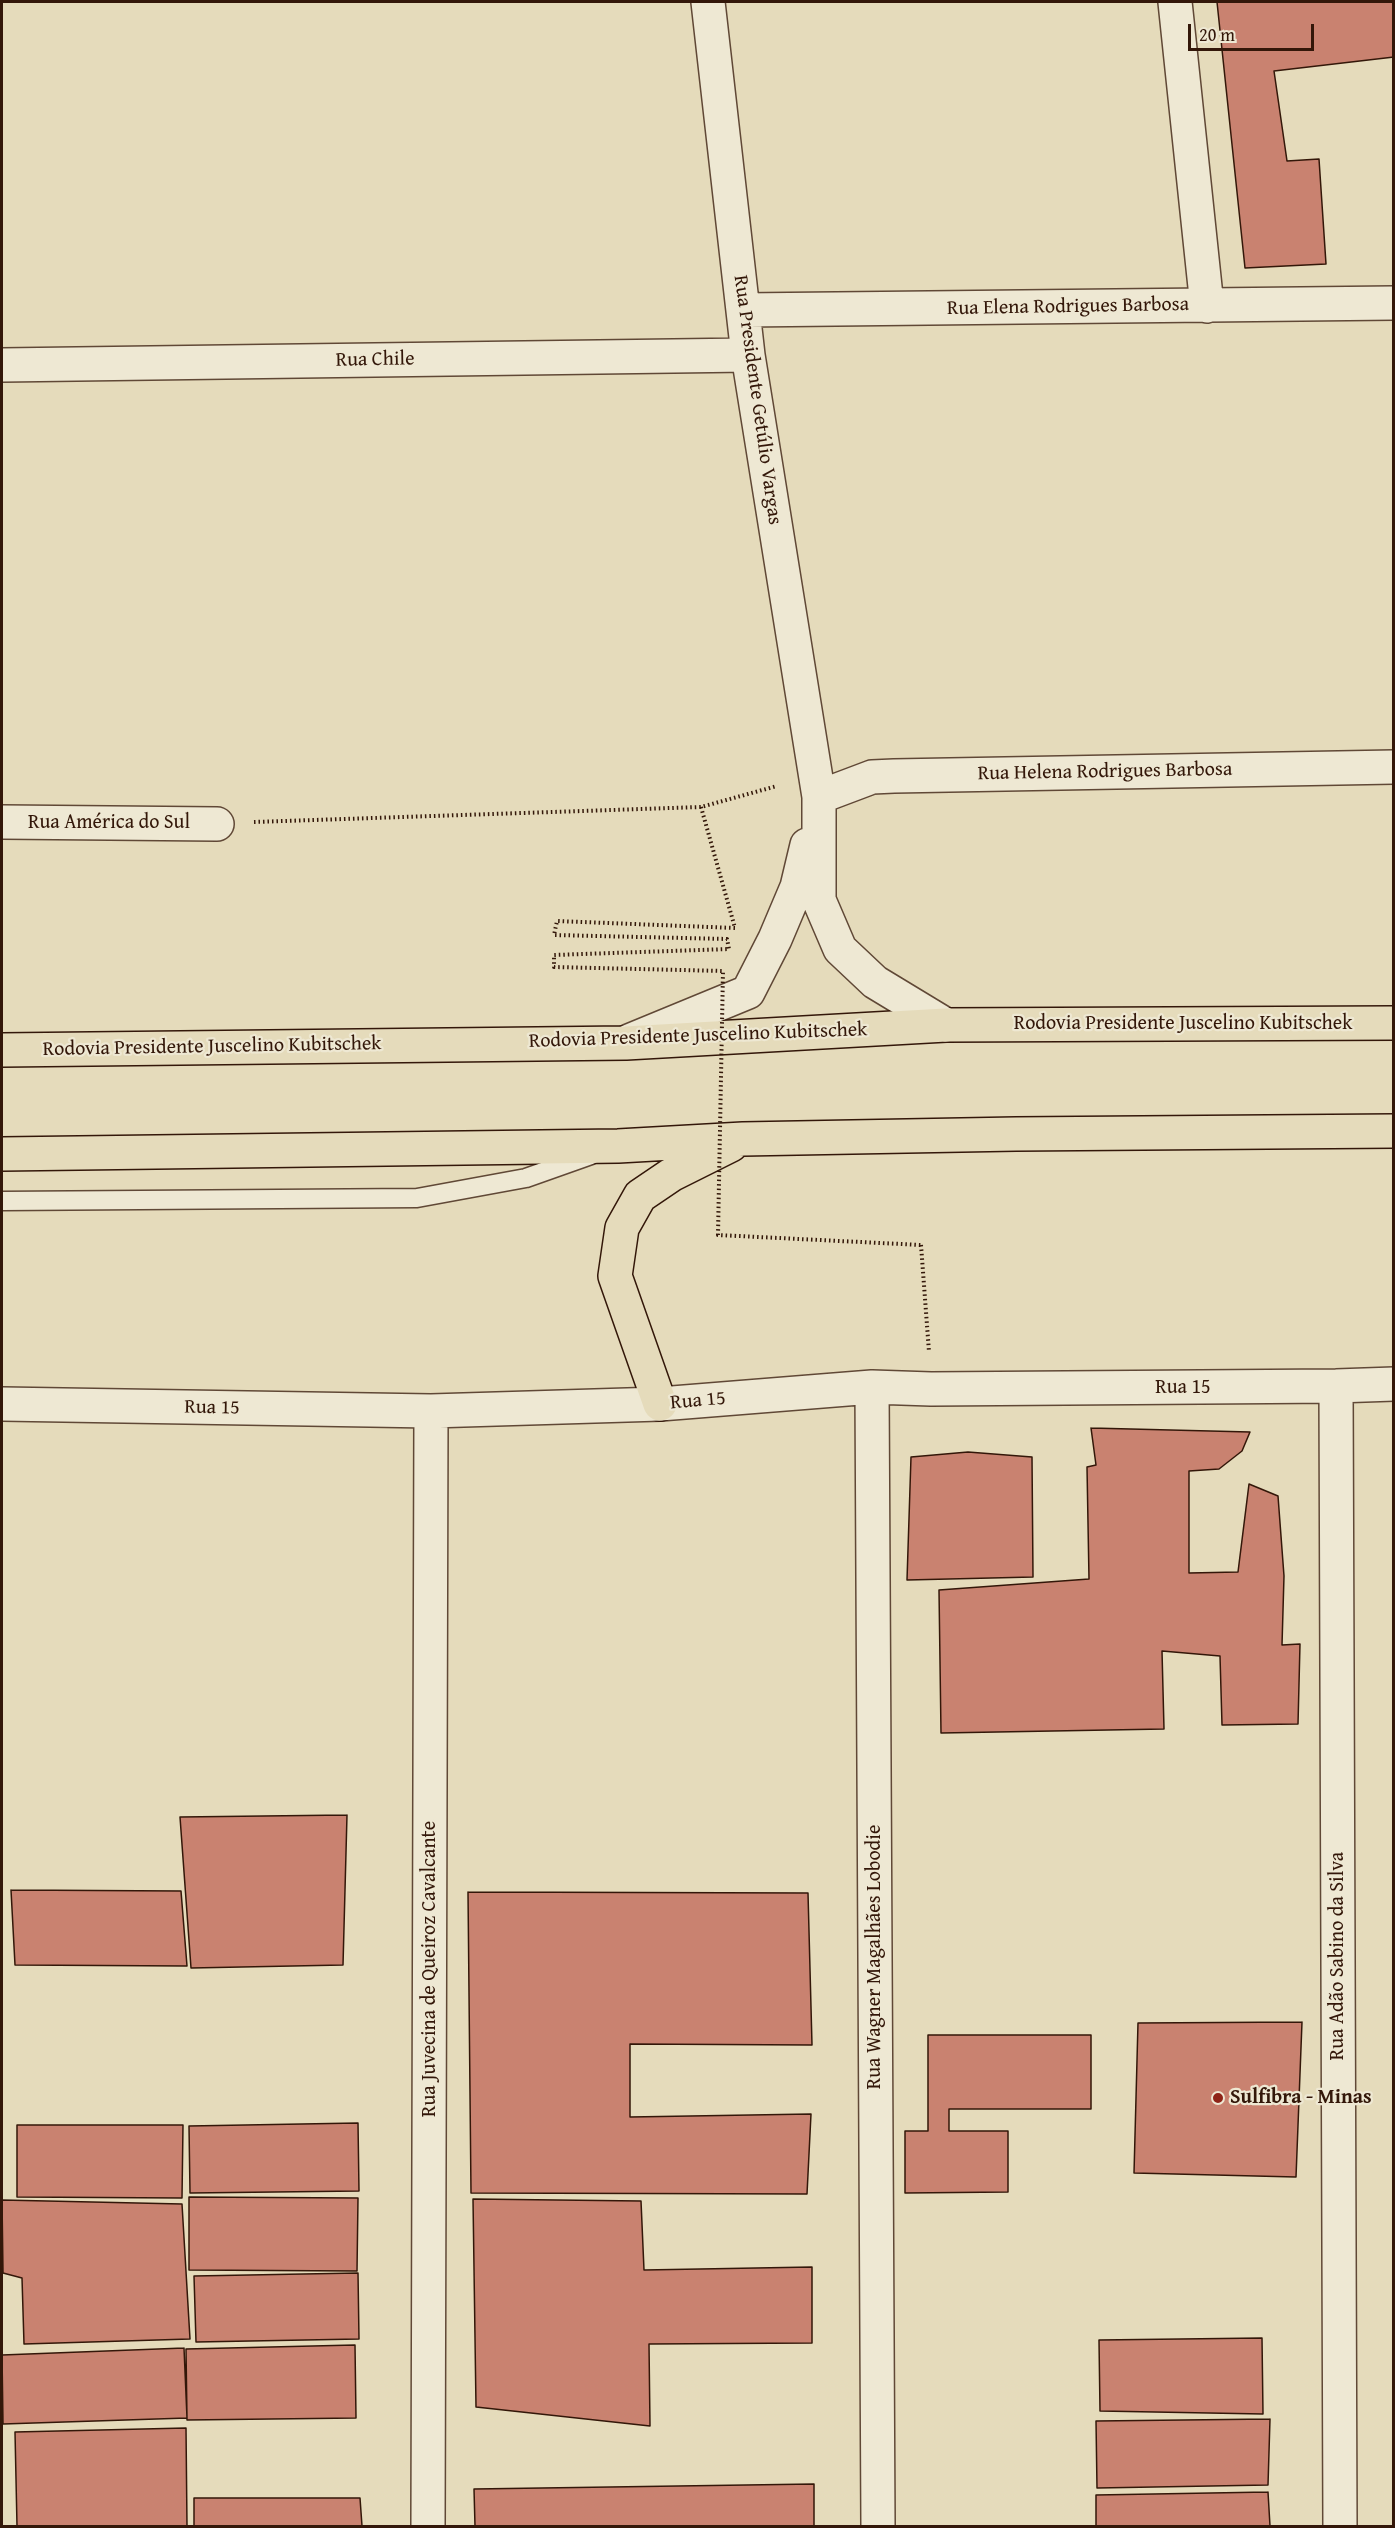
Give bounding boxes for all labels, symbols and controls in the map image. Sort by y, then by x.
scale bar [1191,12,1317,50]
text: 20 m [1199,21,1235,48]
street label: Rua Presidente Getúlio Vargas [728,274,786,526]
street label: Rua Elena Rodrigues Barbosa [947,293,1189,321]
street label: Rua Chile [335,347,415,373]
street label: Rua Helena Rodrigues Barbosa [977,758,1233,786]
street label: Rua América do Sul [28,811,190,835]
street label: Rodovia Presidente Juscelino Kubitschek [1014,1012,1352,1036]
street label: Rodovia Presidente Juscelino Kubitschek [528,1018,868,1054]
street label: Rodovia Presidente Juscelino Kubitschek [42,1032,382,1062]
street label: Rua 15 [1155,1376,1211,1400]
street label: Rua 15 [669,1387,727,1415]
street label: Rua 15 [184,1396,240,1420]
street label: Rua Juvecina de Queiroz Cavalcante [418,1821,442,2117]
street label: Rua Wagner Magalhães Lobodie [863,1825,887,2089]
street label: Rua Adão Sabino da Silva [1326,1852,1350,2060]
place label: Sulfibra - Minas [1230,2086,1372,2110]
marker: Sulfibra - Minas [1211,2091,1225,2105]

